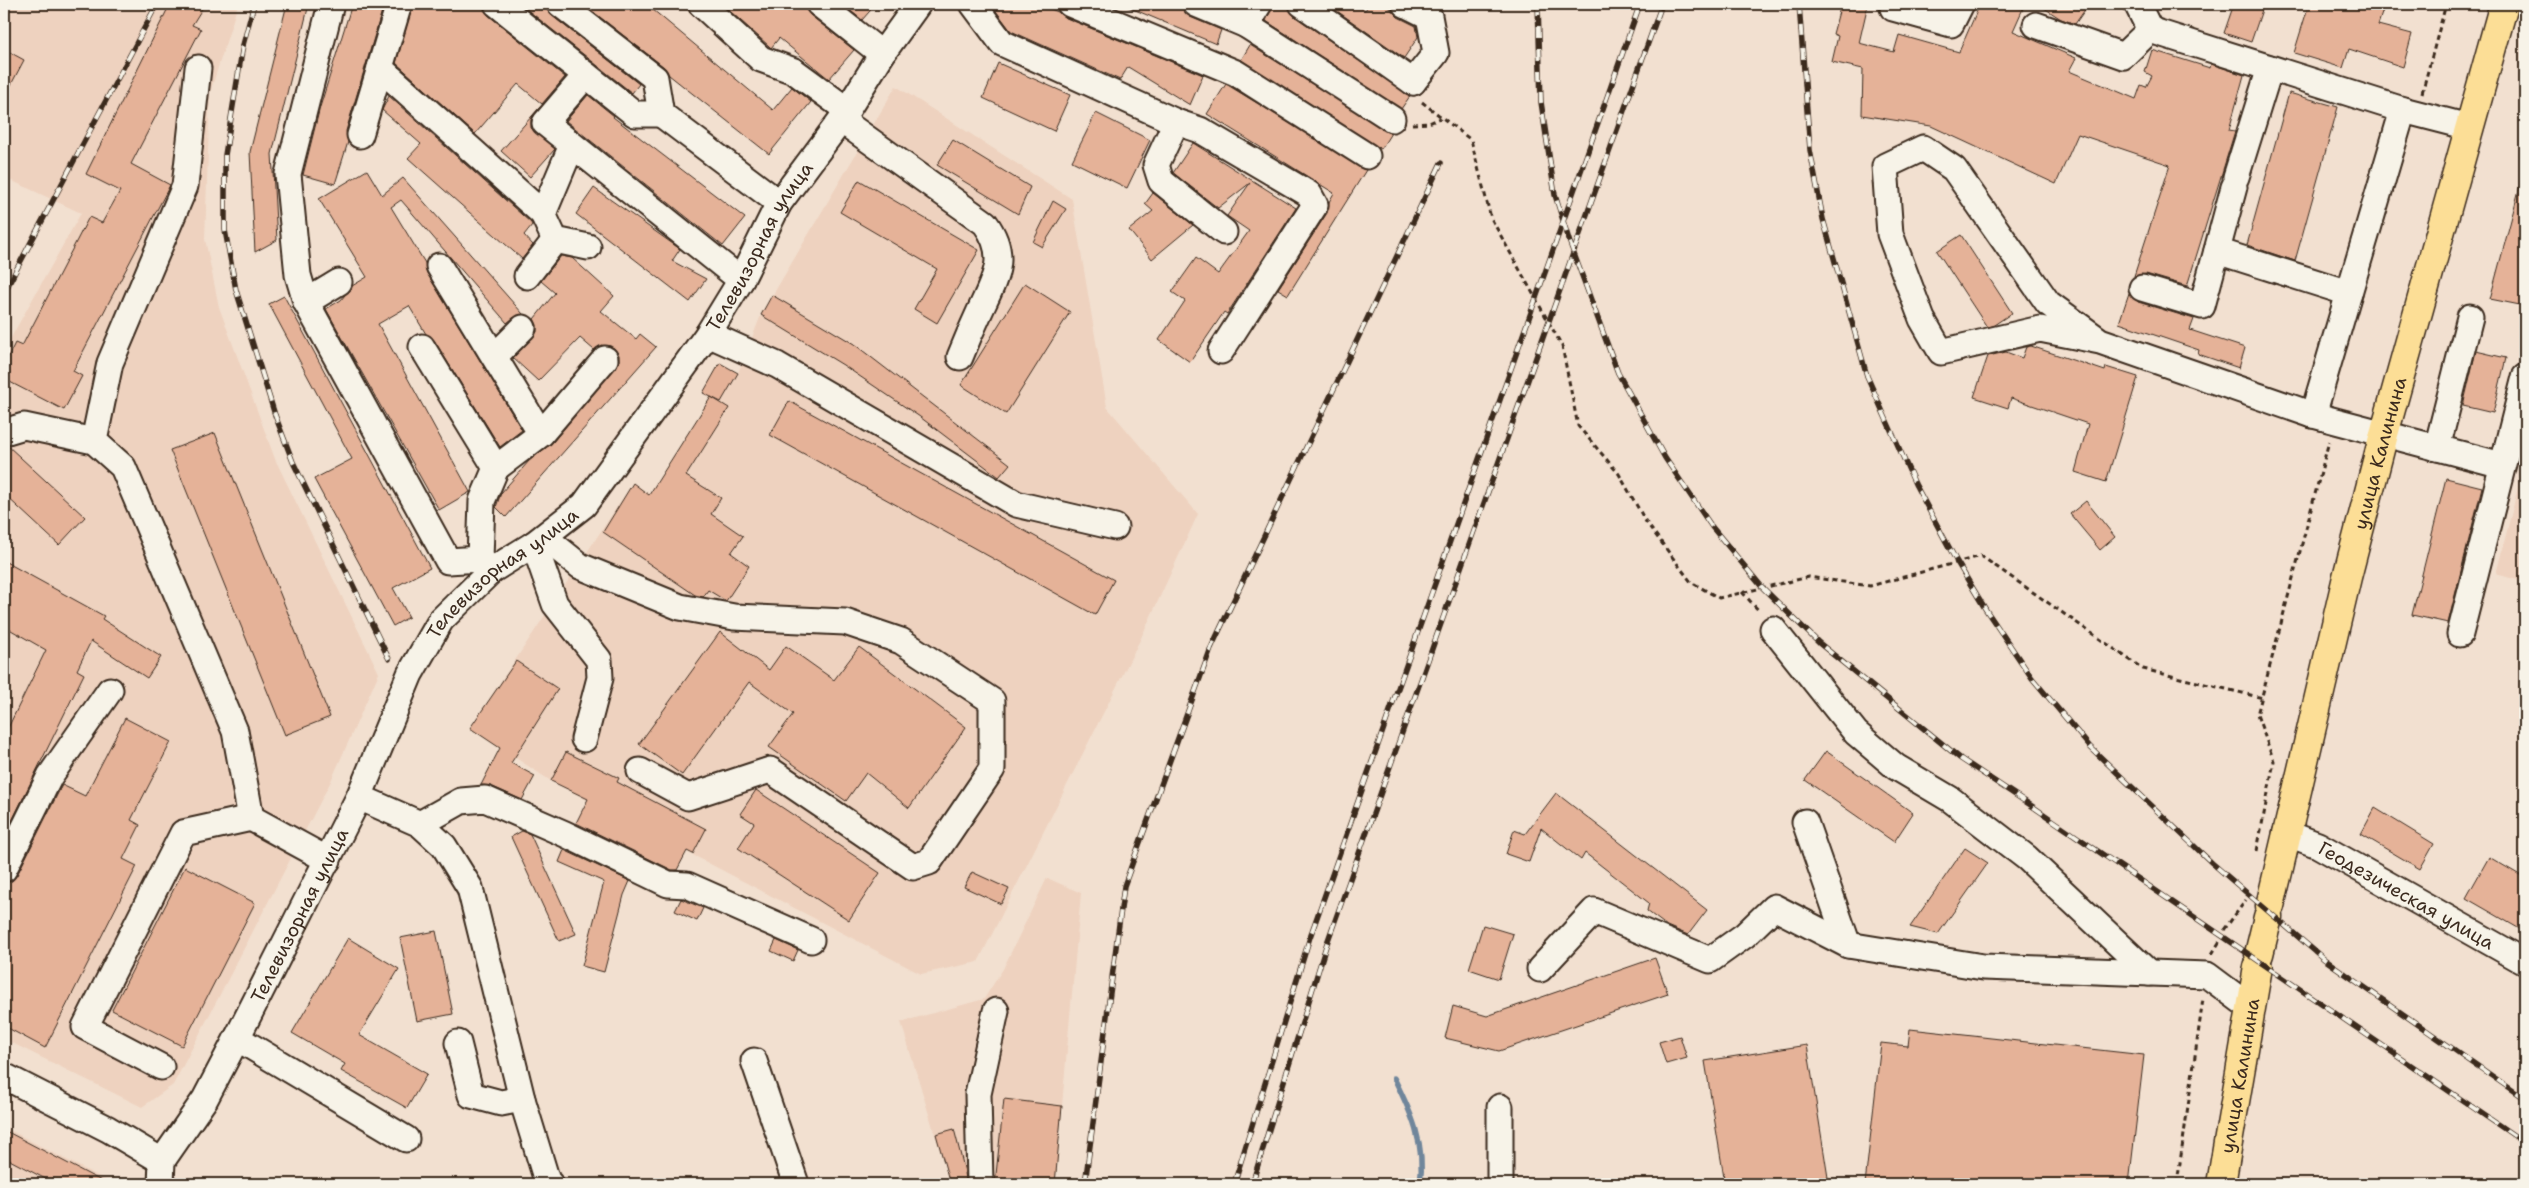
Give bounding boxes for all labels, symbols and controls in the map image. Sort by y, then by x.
street label: Телевизорная улица [701,157,819,336]
street label: улица Калинина [2348,374,2412,532]
street label: Телевизорная улица [421,502,584,643]
street label: Телевизорная улица [245,824,354,1007]
street label: Геодезическая улица [2314,836,2499,955]
street label: улица Калинина [2214,996,2266,1155]

